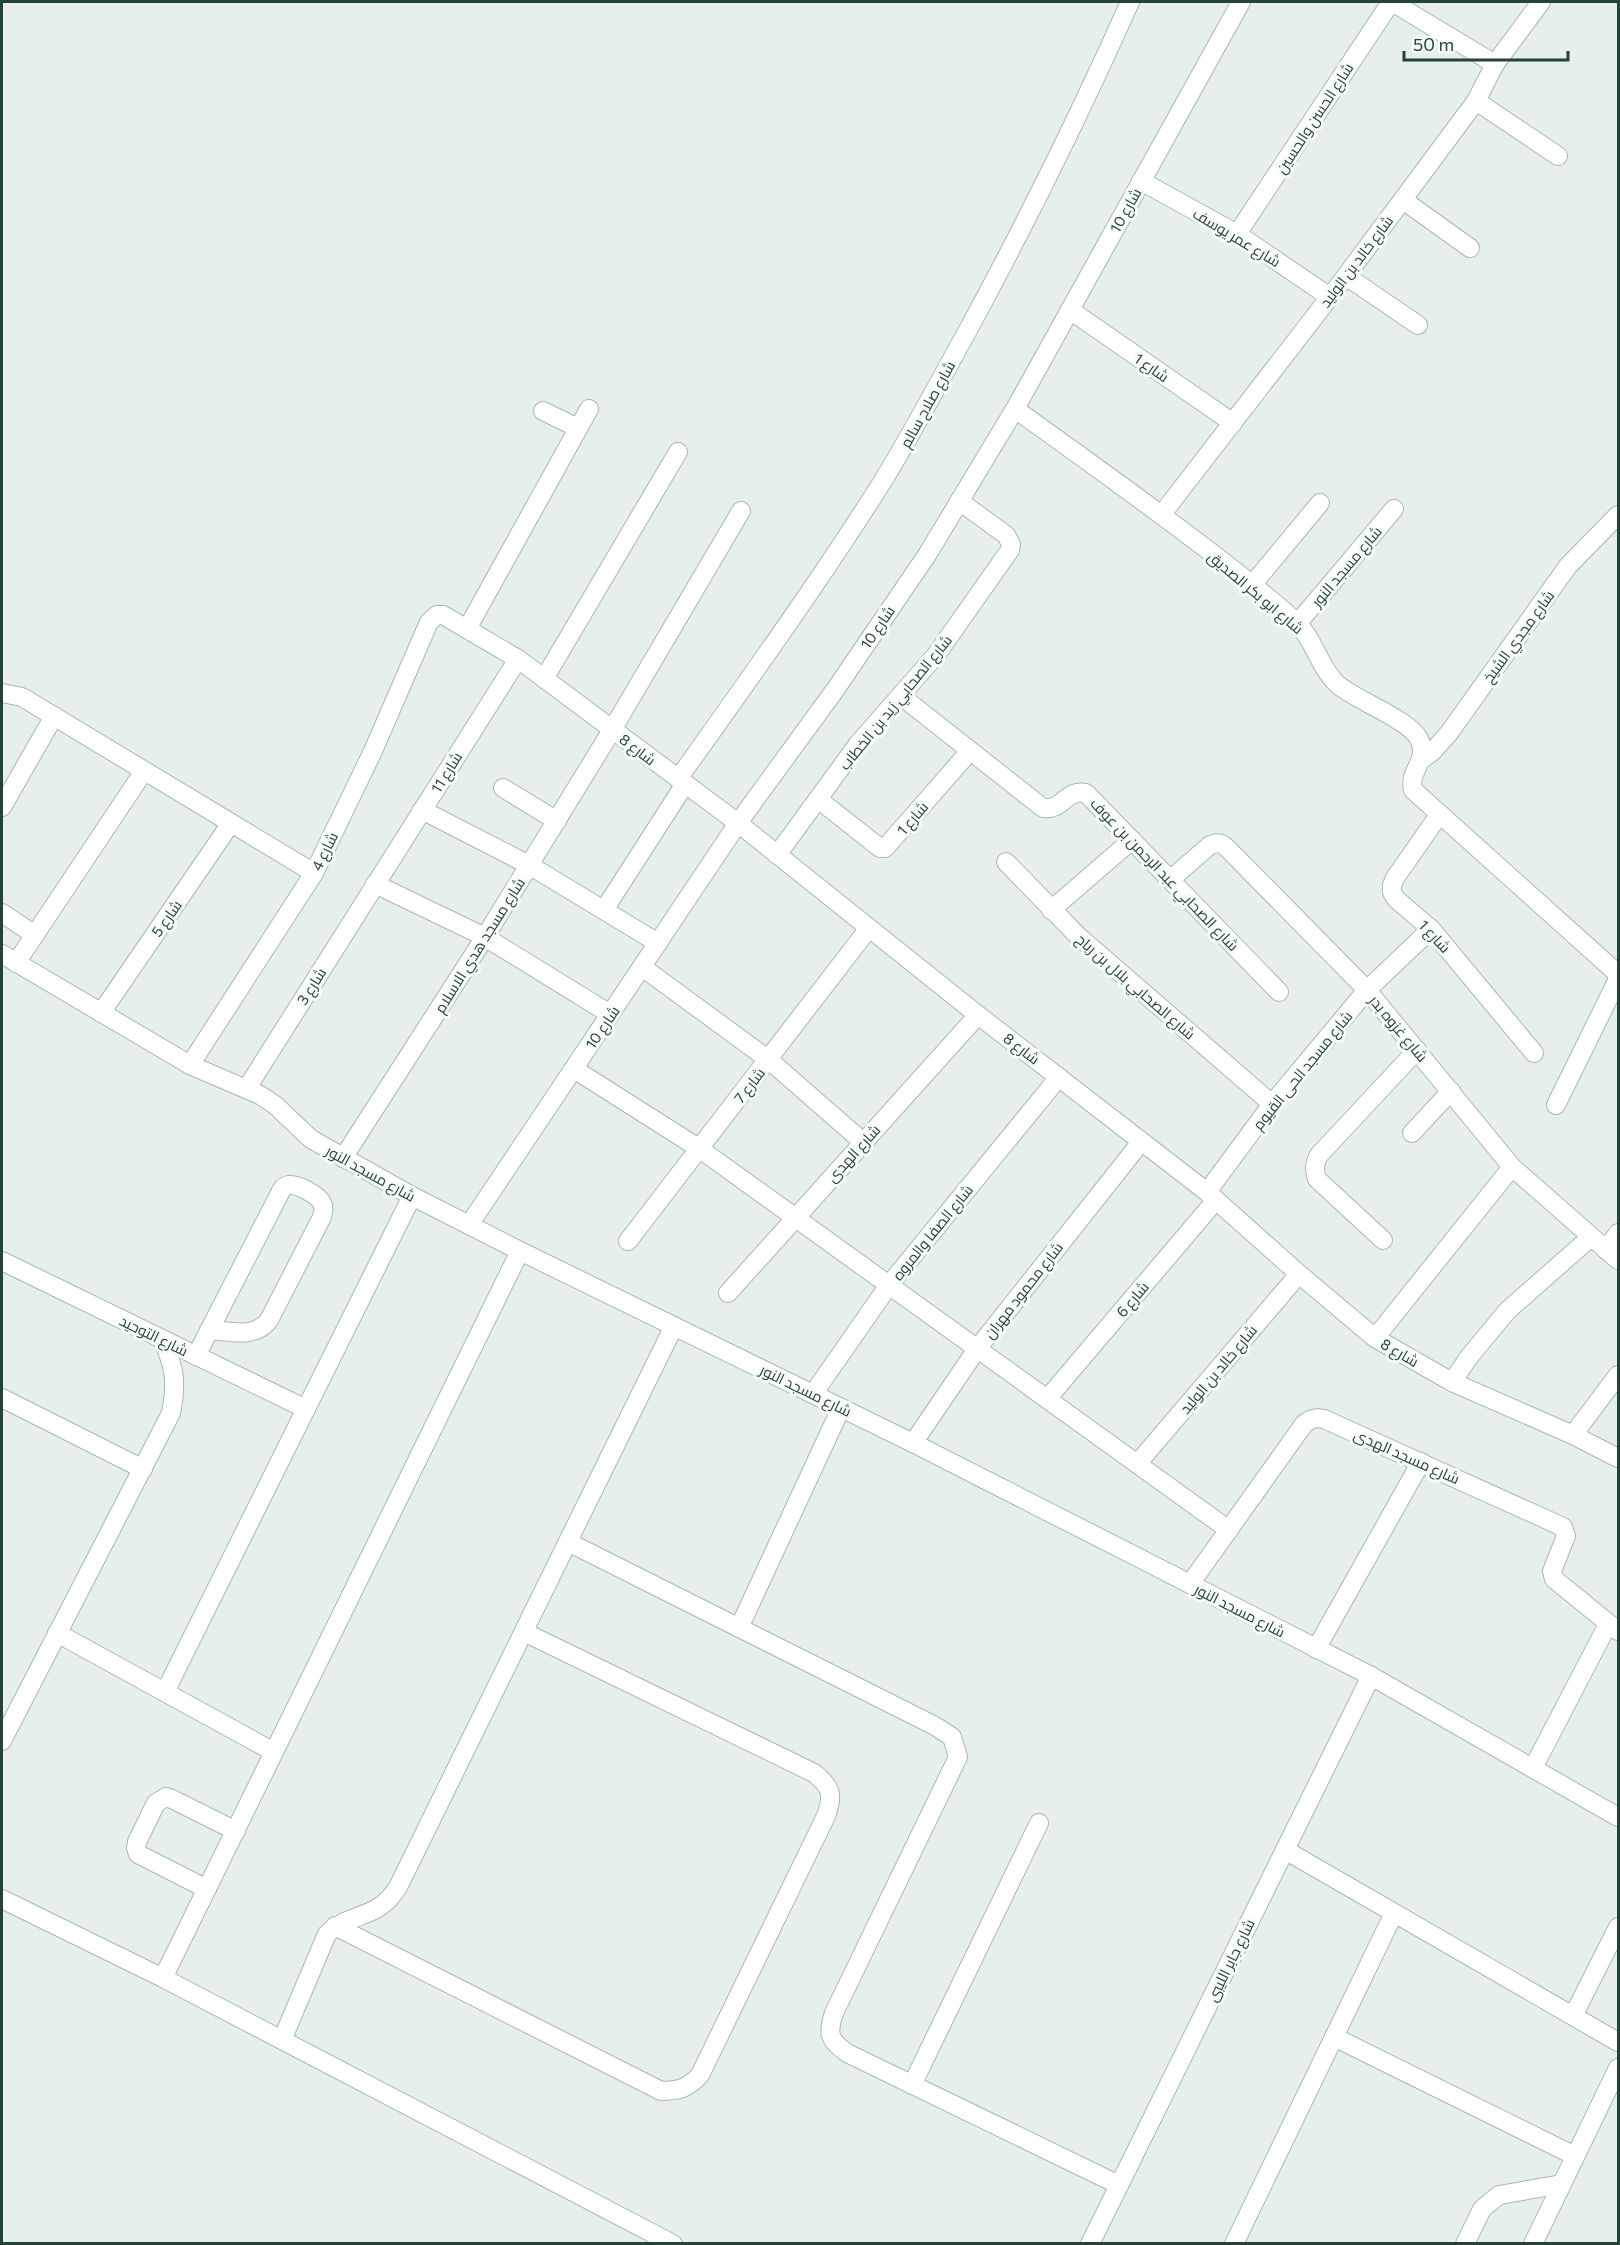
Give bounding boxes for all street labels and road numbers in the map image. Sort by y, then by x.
street label: شارع الحسن والحسين [1272,59,1359,178]
street label: شارع 10 [1105,185,1147,237]
street label: شارع عمر يوسف [1188,204,1284,273]
street label: شارع خالد بن الوليد [1316,211,1399,312]
street label: شارع 1 [1129,349,1173,388]
street label: شارع صلاح سالم [896,357,961,452]
street label: شارع مسجد النور [1306,522,1387,613]
street label: شارع ابو بكر الصديق [1203,547,1307,639]
street label: شارع مجدي الشيخ [1478,586,1561,688]
street label: شارع 10 [856,602,900,654]
street label: شارع الصحابي زيد بن الخطاب [835,631,958,776]
street label: شارع 8 [614,729,660,771]
street label: شارع 11 [427,748,468,797]
street label: شارع الصحابي عبد الرحمن بن عوف [1084,794,1243,957]
street label: شارع 1 [893,798,934,840]
street label: شارع 4 [307,829,344,875]
street label: شارع مسجد هدي الاسلام [430,874,531,1018]
street label: شارع 5 [147,896,187,941]
street label: شارع 1 [1413,916,1455,958]
street label: شارع الصحابي بلال بن رباح [1070,929,1199,1046]
street label: شارع 3 [293,964,332,1010]
street label: شارع غزوه بدر [1363,990,1432,1067]
street label: شارع 10 [581,1002,625,1054]
street label: شارع مسجد الحى القيوم [1248,1007,1358,1135]
street label: شارع 8 [998,1028,1044,1070]
street label: شارع 7 [730,1064,771,1108]
street label: شارع الهدى [822,1120,886,1188]
street label: شارع مسجد النور [321,1141,419,1208]
street label: شارع الصفا والمروه [888,1181,978,1285]
street label: شارع محمود مهران [980,1238,1069,1344]
street label: شارع 6 [1112,1277,1154,1322]
street label: شارع التوحيد [116,1311,191,1362]
street label: شارع خالد بن الوليد [1176,1321,1263,1419]
street label: شارع 8 [1376,1334,1422,1373]
street label: شارع مسجد النور [755,1360,855,1423]
street label: شارع مسجد الهدى [1350,1425,1463,1490]
street label: شارع مسجد النور [1189,1579,1288,1643]
street label: شارع جابر الليبى [1202,1916,1260,2006]

